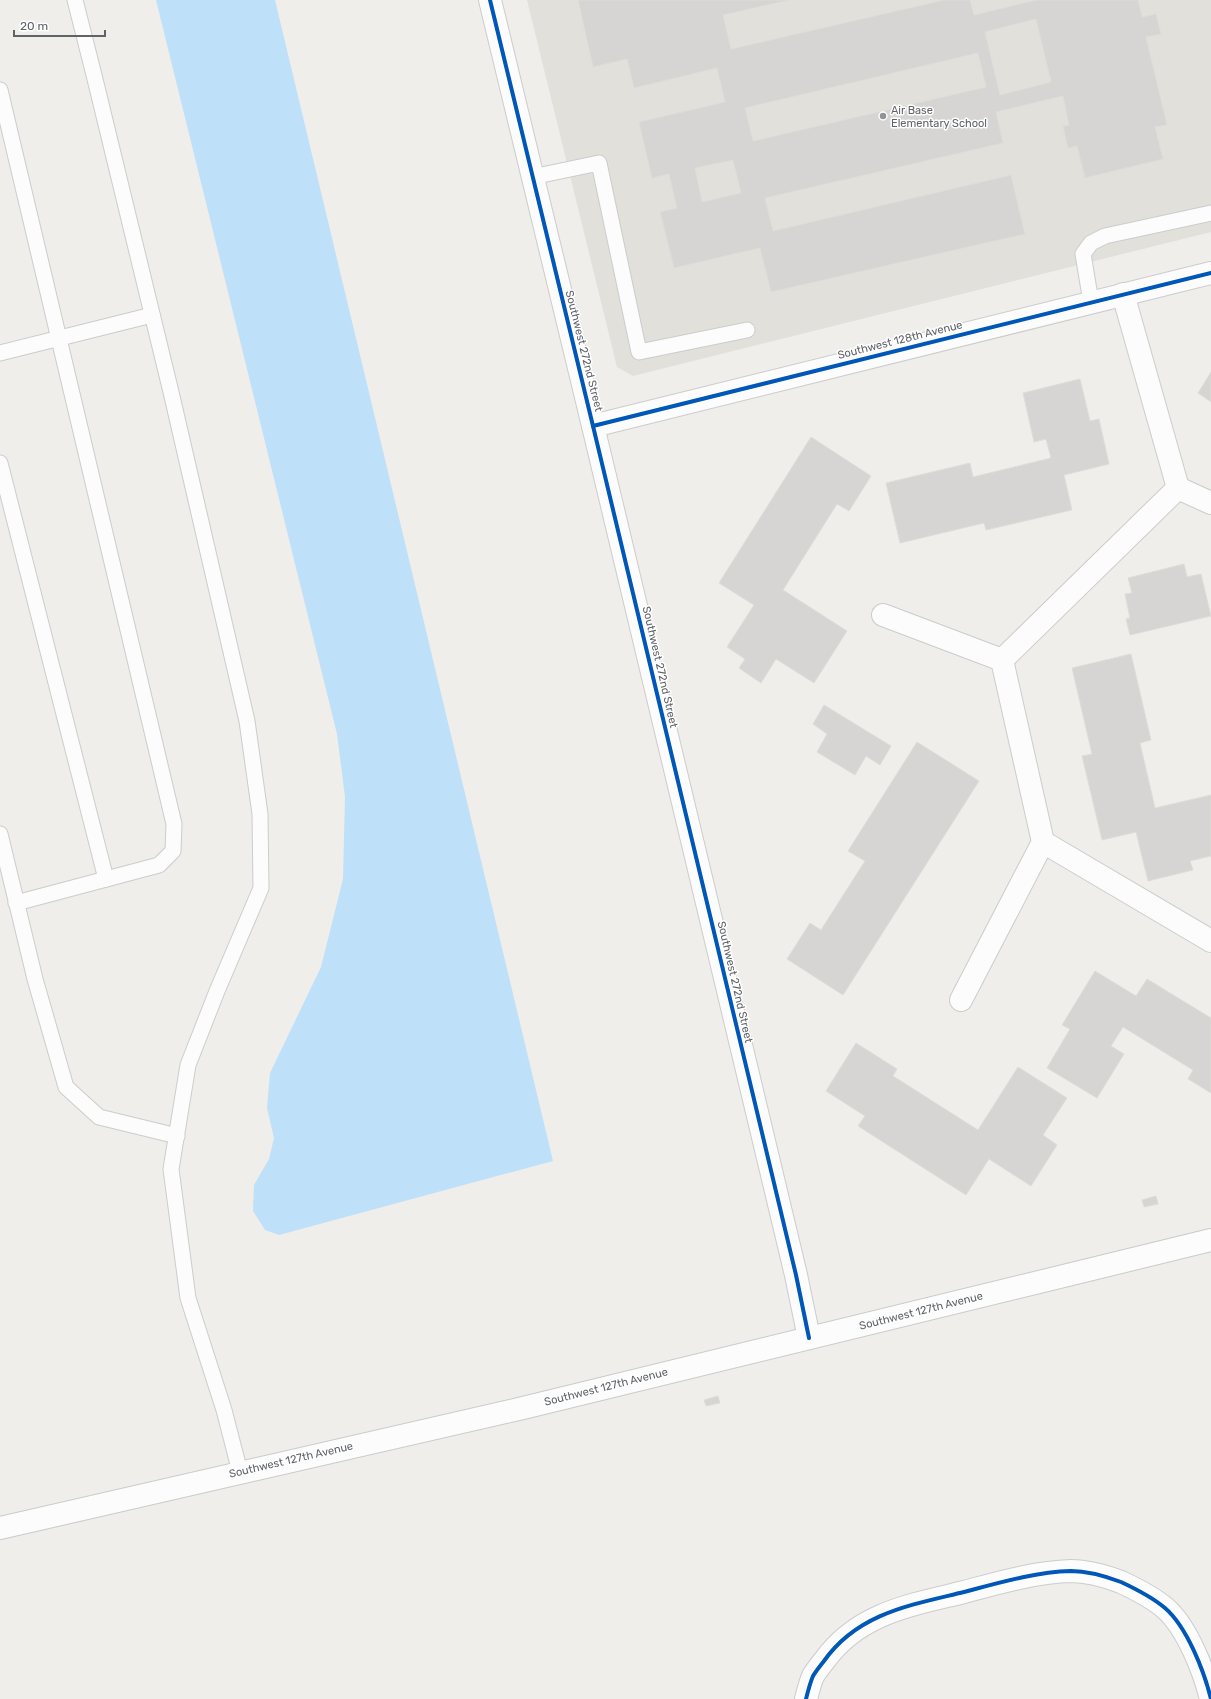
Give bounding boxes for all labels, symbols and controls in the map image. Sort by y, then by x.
scale bar [14,12,105,38]
text: 20 m [20,19,48,33]
place label: Air Base Elementary School [891,104,987,130]
marker: Air Base Elementary School [878,111,888,121]
street label: Southwest 272nd Street [563,289,606,414]
street label: Southwest 128th Avenue [836,318,964,362]
street label: Southwest 272nd Street [640,605,680,730]
street label: Southwest 272nd Street [715,920,755,1045]
street label: Southwest 127th Avenue [858,1289,984,1333]
street label: Southwest 127th Avenue [543,1365,669,1409]
street label: Southwest 127th Avenue [228,1439,354,1481]

